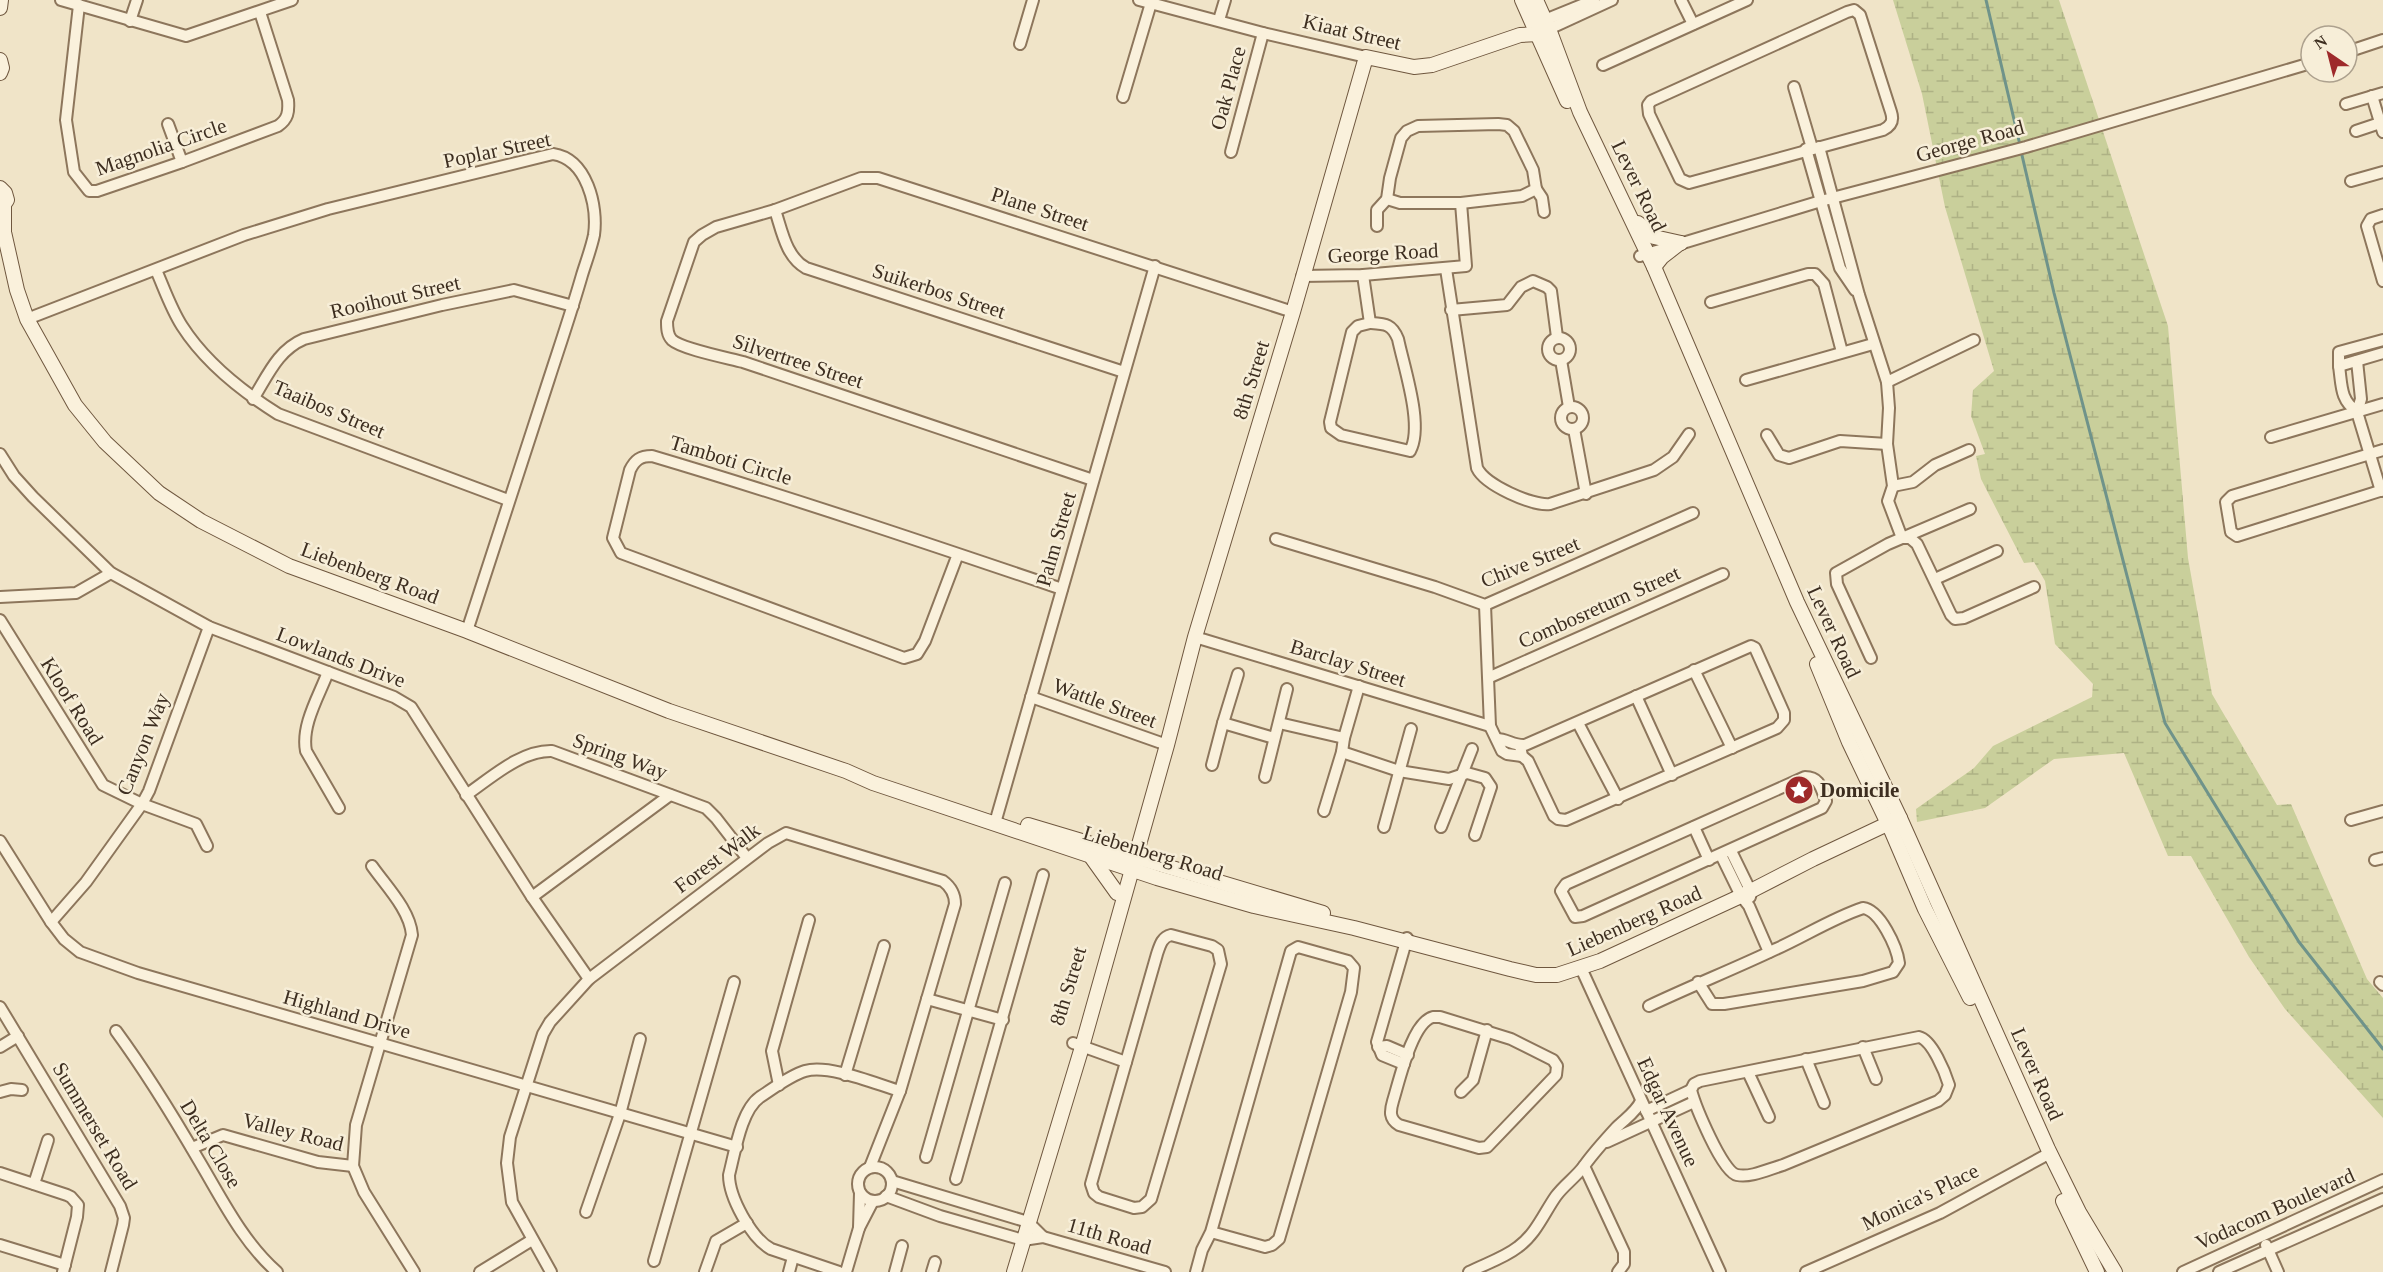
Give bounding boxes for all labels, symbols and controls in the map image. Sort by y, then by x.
street label: Kiaat Street [1301,9,1403,55]
north arrow [2299,24,2359,84]
text: N [2311,32,2331,52]
street label: Oak Place [1205,43,1251,133]
street label: Magnolia Circle [92,113,230,181]
street label: George Road [1913,115,2027,167]
street label: Poplar Street [441,127,553,173]
street label: Lever Road [1607,136,1672,236]
street label: Plane Street [988,182,1092,236]
street label: George Road [1327,238,1440,268]
street label: Suikerbos Street [870,258,1009,324]
street label: Rooihout Street [328,270,462,324]
street label: Silvertree Street [730,329,866,393]
street label: 8th Street [1228,338,1274,422]
street label: Taaibos Street [269,375,389,443]
street label: Tamboti Circle [667,430,795,490]
street label: Palm Street [1031,489,1081,589]
street label: Chive Street [1477,531,1583,593]
street label: Liebenberg Road [298,537,443,609]
street label: Combosreturn Street [1514,561,1684,653]
street label: Lever Road [1802,582,1866,682]
street label: Lowlands Drive [273,621,409,693]
street label: Barclay Street [1287,634,1409,692]
street label: Kloof Road [36,653,109,750]
street label: Wattle Street [1050,673,1160,733]
street label: Canyon Way [112,689,175,799]
street label: Spring Way [569,728,671,784]
place icon: Domicile [1783,774,1815,806]
place label: Domicile [1820,778,1899,802]
street label: Forest Walk [669,818,765,898]
street label: Liebenberg Road [1080,820,1226,886]
street label: Liebenberg Road [1563,880,1705,961]
street label: 8th Street [1045,944,1091,1028]
street label: Highland Drive [281,984,413,1044]
street label: Lever Road [2006,1024,2068,1124]
street label: Edgar Avenue [1632,1053,1704,1171]
street label: Summerset Road [48,1058,143,1194]
street label: Delta Close [175,1096,247,1192]
street label: Valley Road [240,1108,346,1156]
street label: Monica's Place [1858,1158,1982,1236]
street label: Vodacom Boulevard [2192,1163,2359,1255]
street label: 11th Road [1064,1213,1154,1260]

